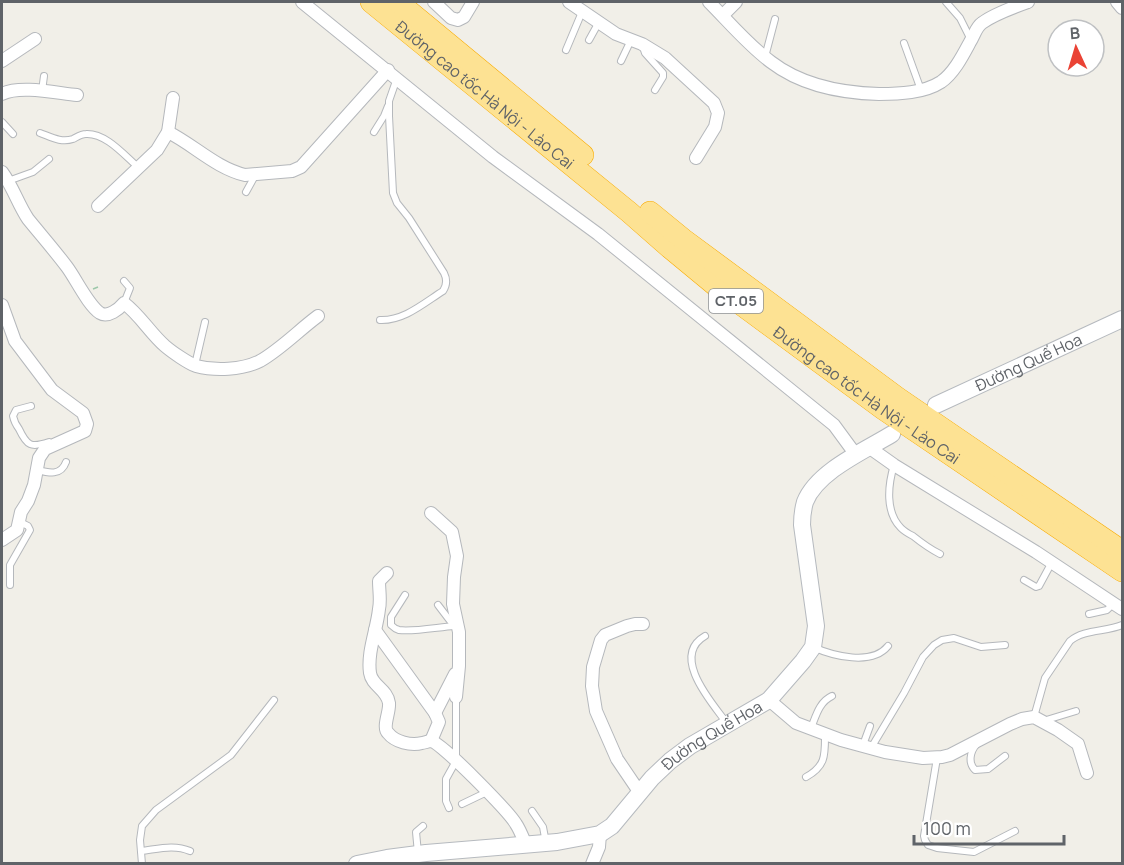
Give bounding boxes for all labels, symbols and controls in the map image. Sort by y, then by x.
street label: Đường cao tốc Hà Nội - Lào Cai [391,15,579,174]
north arrow [1046,18,1106,78]
text: B [1069,22,1081,44]
road number: CT.05 [709,289,763,313]
street label: Đường cao tốc Hà Nội - Lào Cai [769,321,964,469]
street label: Đường Quế Hoa [972,328,1085,396]
street label: Đường Quế Hoa [656,695,766,775]
scale bar [914,808,1064,846]
text: 100 m [923,816,971,840]

